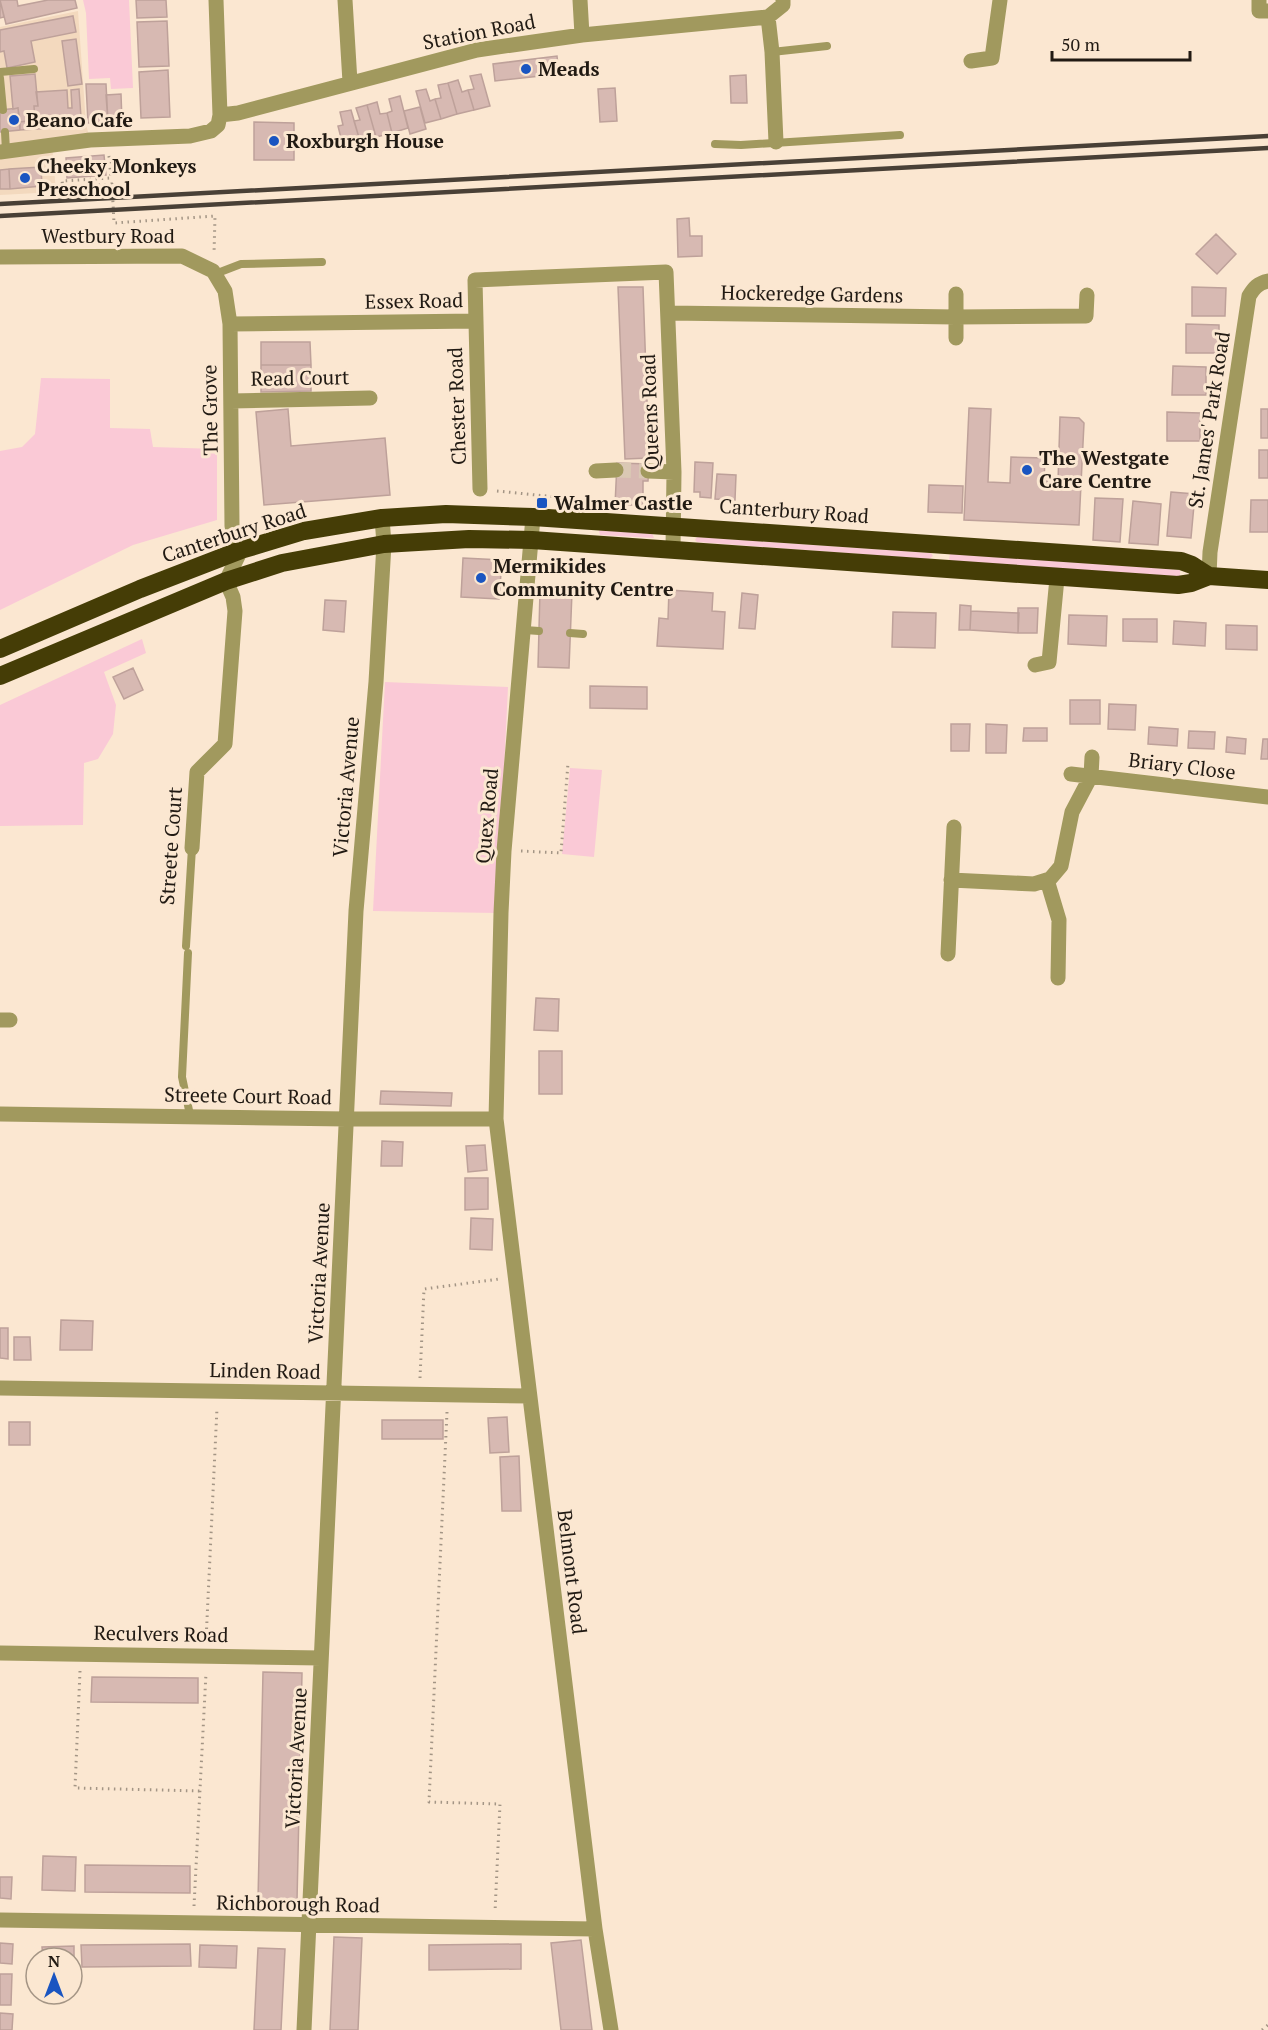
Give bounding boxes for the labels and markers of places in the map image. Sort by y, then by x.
place label: Meads [538,55,600,82]
marker: Meads [519,62,533,76]
place label: Beano Cafe [26,106,133,133]
marker: Beano Cafe [7,113,21,127]
place label: Roxburgh House [286,127,444,154]
marker: Roxburgh House [267,134,281,148]
place label: Cheeky Monkeys Preschool [37,152,197,202]
marker: Cheeky Monkeys Preschool [18,171,32,185]
place label: The Westgate Care Centre [1039,444,1170,494]
marker: The Westgate Care Centre [1020,463,1034,477]
place label: Walmer Castle [554,489,693,516]
marker: Walmer Castle [535,496,549,510]
place label: Mermikides Community Centre [493,552,674,602]
marker: Mermikides Community Centre [474,571,488,585]

